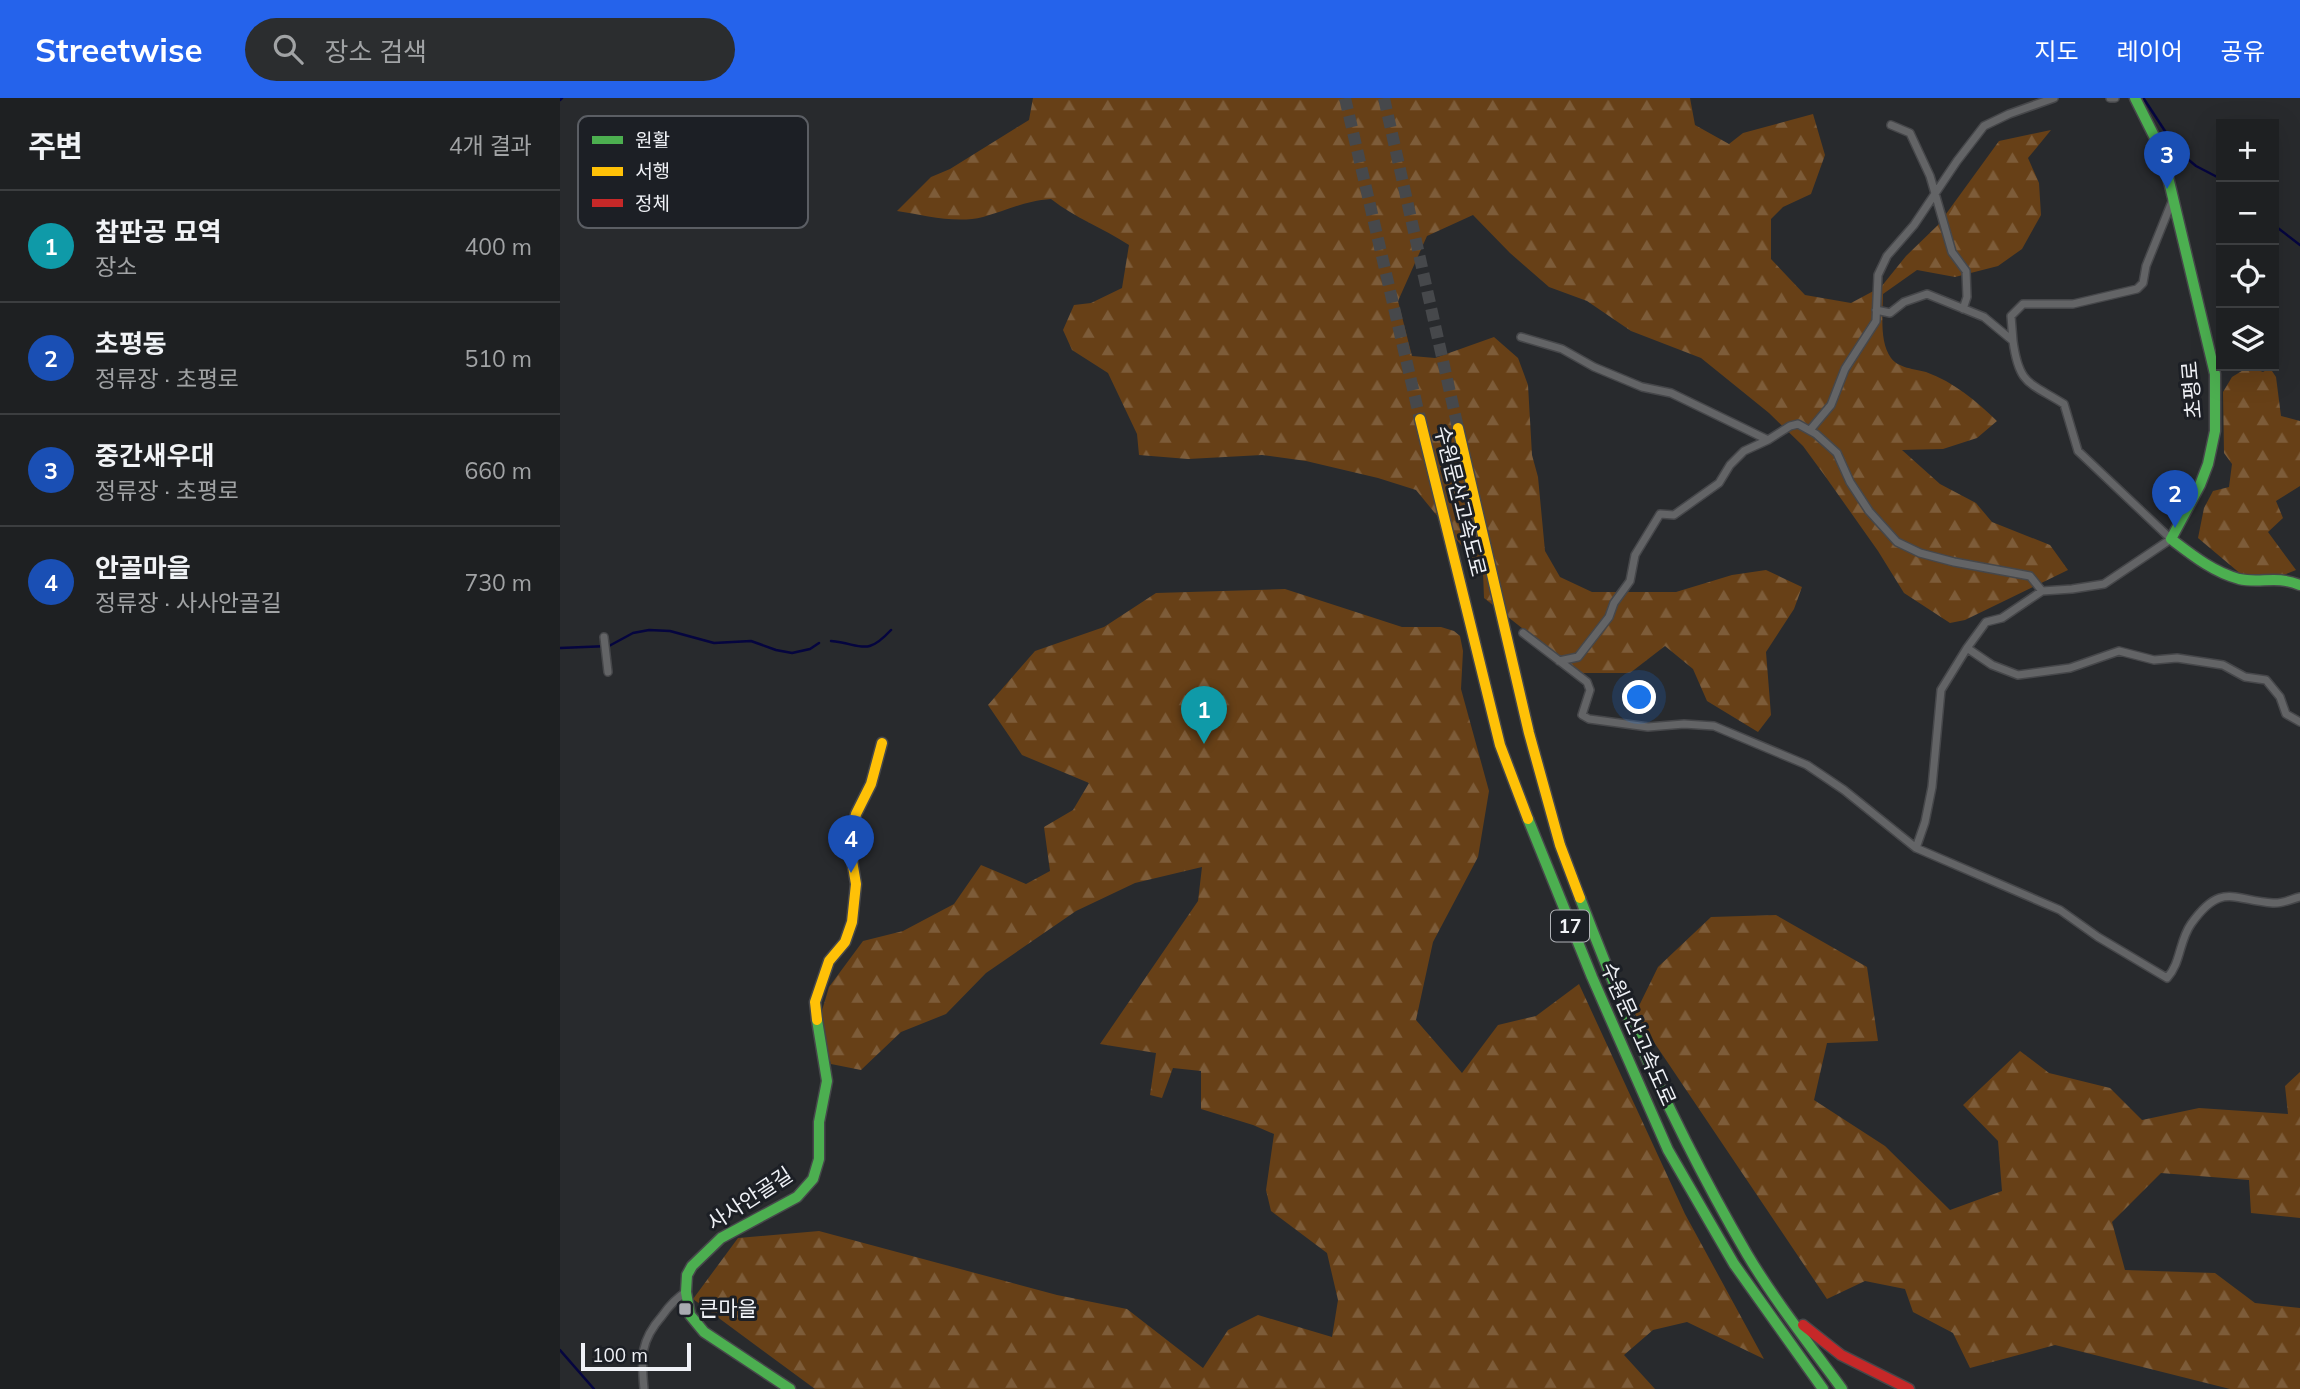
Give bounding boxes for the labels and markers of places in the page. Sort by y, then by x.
pin: 3 [2144,131,2190,189]
pin: 2 [2152,470,2198,528]
pin: 1 [1181,686,1227,744]
pin: 4 [828,815,874,873]
place label: 큰마을 [699,1295,757,1321]
marker: 큰마을 [677,1301,693,1317]

